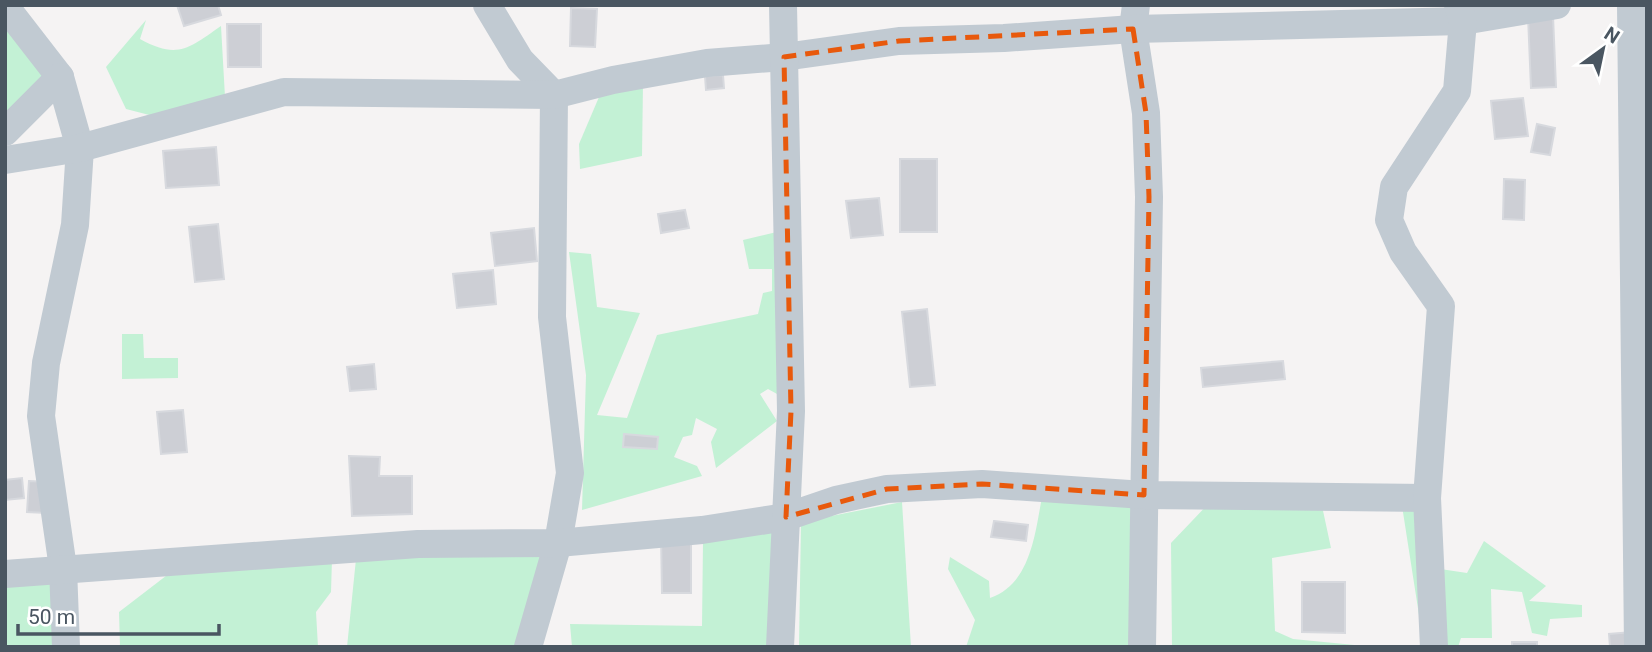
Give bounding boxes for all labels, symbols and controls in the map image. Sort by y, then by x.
north arrow [1568,14,1638,84]
text: N [1600,22,1624,48]
scale bar [18,592,219,636]
text: 50 m [28,605,75,629]

